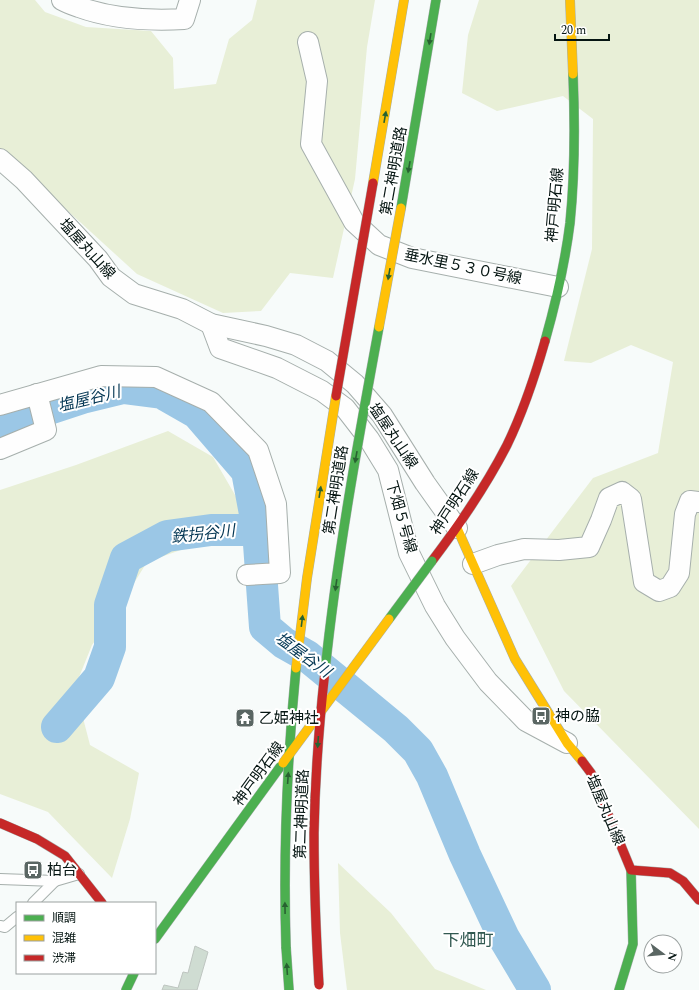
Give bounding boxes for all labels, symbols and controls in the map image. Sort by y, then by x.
scale bar [555,16,609,42]
text: 20 m [561,21,586,40]
one-way arrow [427,32,433,45]
one-way arrow [382,111,388,123]
street label: 第二神明道路 [375,125,413,217]
one-way arrow [405,161,411,173]
street label: 神戸明石線 [540,167,570,243]
street label: 塩屋丸山線 [53,213,121,285]
street label: 垂水里５３０号線 [402,243,524,291]
one-way arrow [386,268,392,280]
water label: 塩屋谷川 [55,379,125,418]
street label: 塩屋丸山線 [362,398,424,474]
street label: 第二神明道路 [318,444,354,536]
one-way arrow [352,451,358,463]
street label: 神戸明石線 [425,464,485,540]
street label: 下畑５号線 [380,478,422,556]
one-way arrow [317,486,323,498]
water label: 鉄拐谷川 [170,519,238,549]
one-way arrow [333,579,339,591]
one-way arrow [299,615,305,627]
water label: 塩屋谷川 [270,626,338,685]
bus stop icon: 神の脇 [530,705,552,727]
place label: 神の脇 [555,705,600,728]
temple icon: 乙姫神社 [234,707,256,729]
place label: 乙姫神社 [259,707,319,730]
one-way arrow [315,736,322,748]
street label: 神戸明石線 [228,737,290,811]
street label: 第二神明道路 [289,769,315,859]
street label: 塩屋丸山線 [580,771,630,849]
one-way arrow [284,772,291,784]
bus stop icon: 柏台 [22,859,44,881]
place label: 柏台 [47,859,77,882]
one-way arrow [282,901,288,914]
legend [16,902,156,974]
text: 順調 [52,909,76,928]
district label: 下畑町 [443,928,494,954]
text: 混雑 [52,929,76,948]
north arrow [643,934,683,974]
text: 渋滞 [52,949,76,968]
text: N [663,950,682,963]
one-way arrow [284,962,291,975]

